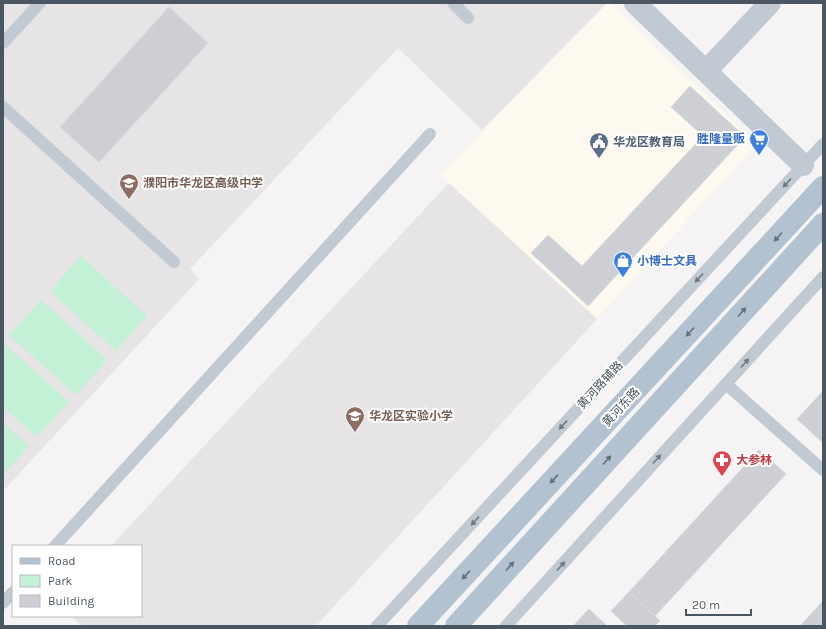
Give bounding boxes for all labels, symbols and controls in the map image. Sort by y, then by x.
supermarket icon: 胜隆量贩 [748,128,770,156]
public building icon: 华龙区教育局 [588,131,610,159]
place label: 胜隆量贩 [697,132,745,146]
place label: 华龙区教育局 [613,135,685,149]
school or university icon: 濮阳市华龙区高级中学 [118,172,140,200]
place label: 濮阳市华龙区高级中学 [143,176,263,190]
one-way arrow [782,178,792,188]
one-way arrow [773,231,782,242]
shop icon: 小博士文具 [612,250,634,278]
place label: 小博士文具 [637,254,697,268]
one-way arrow [694,273,703,283]
one-way arrow [737,307,747,317]
one-way arrow [686,328,695,337]
street label: 黄河路辅路 [574,358,626,412]
one-way arrow [740,358,749,368]
street label: 黄河东路 [600,385,642,429]
school or university icon: 华龙区实验小学 [344,405,366,433]
place label: 华龙区实验小学 [369,409,453,423]
one-way arrow [558,420,568,430]
pharmacy icon: 大参林 [711,449,733,477]
place label: 大参林 [736,453,772,467]
one-way arrow [603,454,612,465]
one-way arrow [653,454,662,465]
one-way arrow [550,474,559,484]
one-way arrow [470,515,479,526]
legend [12,545,142,617]
text: Road [48,554,76,568]
one-way arrow [506,561,515,571]
one-way arrow [556,561,565,571]
one-way arrow [461,570,471,580]
text: Park [48,574,73,588]
scale bar [686,591,751,617]
text: Building [48,594,95,608]
text: 20 m [692,598,720,612]

